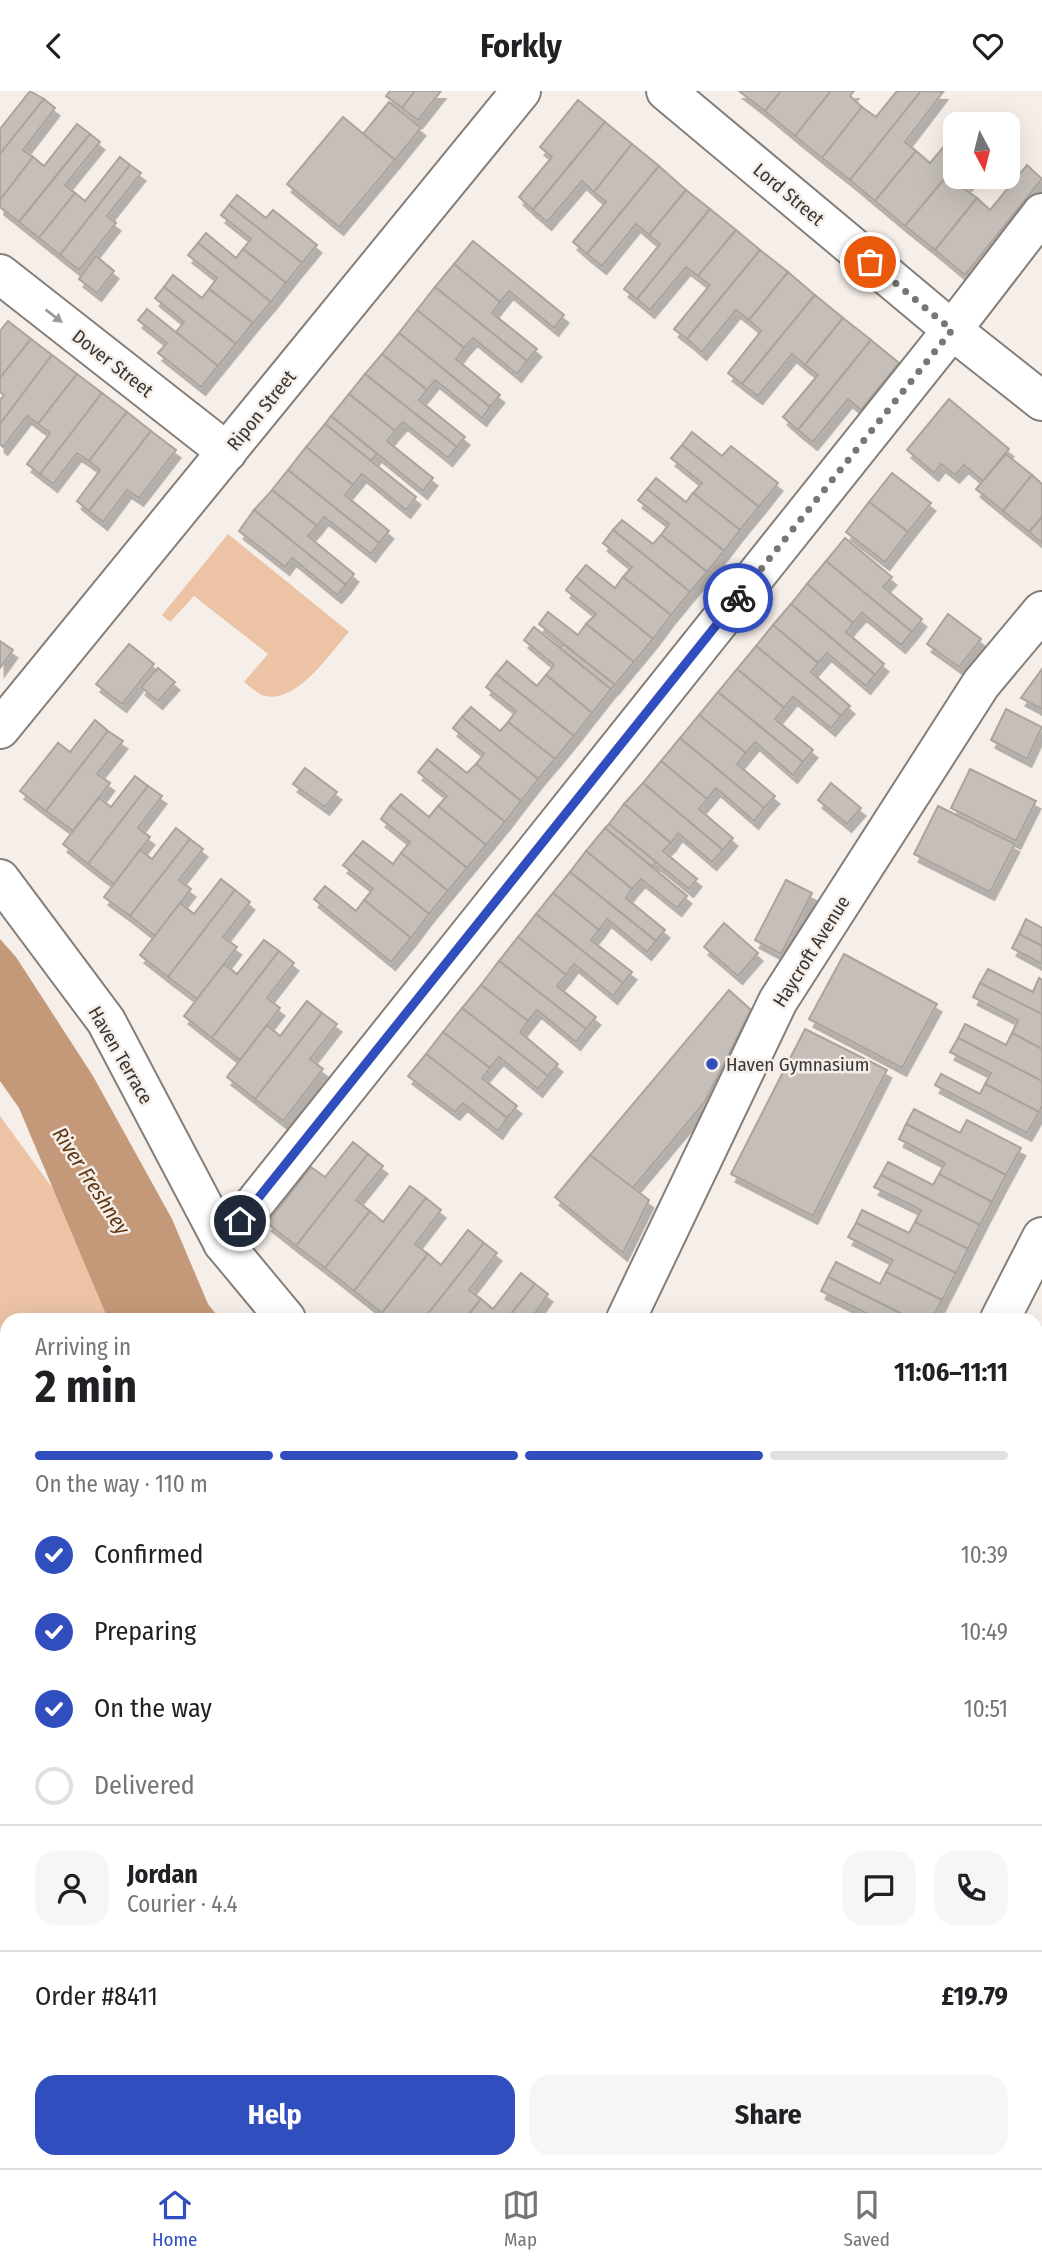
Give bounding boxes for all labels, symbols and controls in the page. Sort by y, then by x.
icon: back [35,27,73,65]
text: Forkly [480,27,562,65]
icon: heart [969,27,1007,65]
north arrow [943,112,1020,189]
map controls [943,112,1020,189]
street label: Lord Street [749,158,829,231]
pin [840,232,900,292]
icon: bag [851,243,889,281]
one-way arrow [44,308,62,323]
street label: Dover Street [68,325,158,403]
street label: Ripon Street [222,365,301,455]
courier [703,563,773,633]
icon: bike [719,579,757,617]
street label: Haycroft Avenue [768,891,855,1011]
street label: Haven Terrace [83,1002,158,1108]
place label: Haven Gymnasium [726,1053,869,1076]
marker: Haven Gymnasium [704,1056,720,1072]
water label: River Freshney [47,1122,136,1240]
pin [210,1191,270,1251]
icon: home [221,1202,259,1240]
text: Arriving in [35,1333,131,1361]
text: 11:06–11:11 [894,1357,1008,1388]
text: 2 min [35,1359,137,1414]
text: On the way · 110 m [35,1470,208,1498]
icon: check [35,1536,73,1574]
text: Confirmed [94,1539,204,1570]
text: 10:39 [961,1541,1008,1569]
icon: check [35,1613,73,1651]
text: Preparing [94,1616,196,1647]
text: 10:49 [960,1618,1008,1646]
icon: check [35,1690,73,1728]
text: On the way [94,1693,212,1724]
text: 10:51 [964,1695,1008,1723]
text: Delivered [94,1770,195,1801]
button: person [35,1851,109,1925]
button: chat [842,1851,916,1925]
button: phone [934,1851,1008,1925]
text: Jordan [127,1859,198,1890]
text: Courier · 4.4 [127,1890,238,1918]
text: Order #8411 [35,1981,158,2012]
text: £19.79 [941,1981,1008,2012]
button: Help [35,2075,515,2155]
button: Share [529,2075,1008,2155]
tab: Home [152,2186,198,2251]
tab: Map [502,2186,540,2251]
tab: Saved [844,2186,890,2251]

